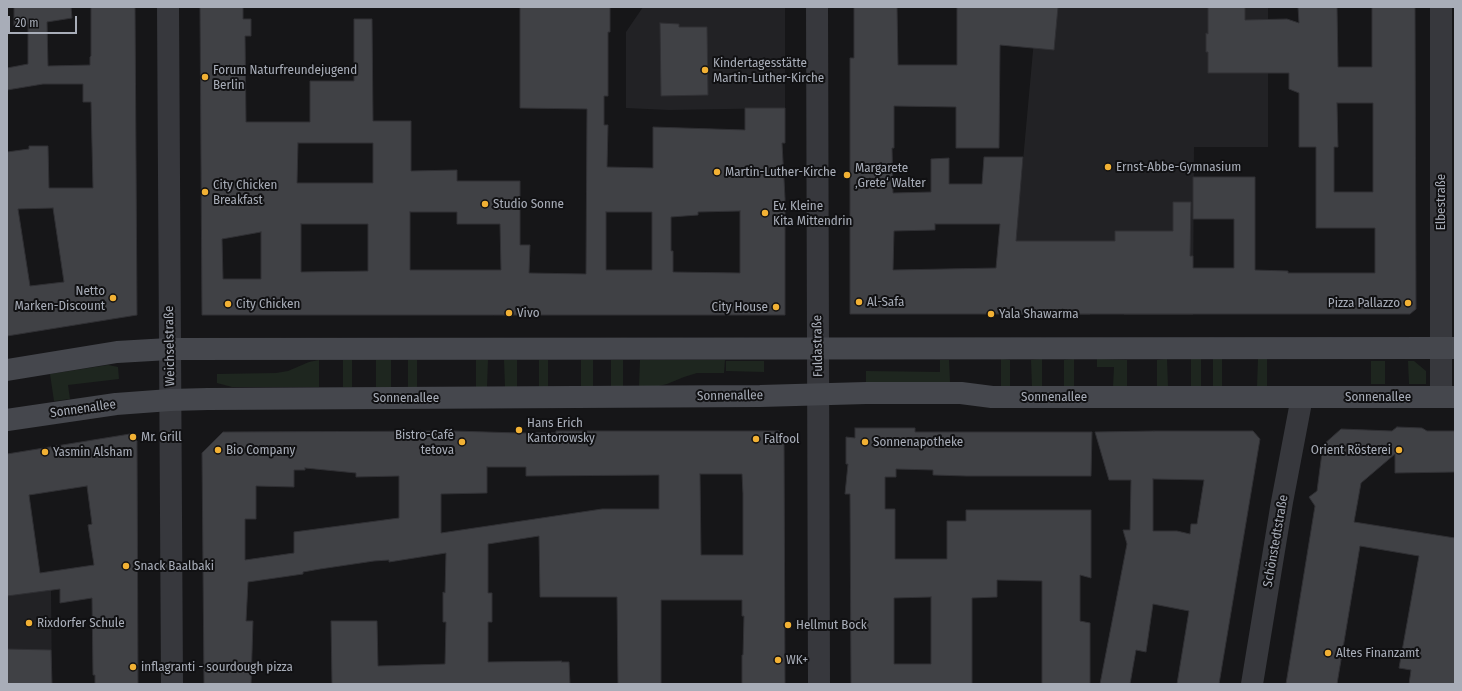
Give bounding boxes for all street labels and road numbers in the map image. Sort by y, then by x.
street label: Elbestraße [1433,174,1449,230]
street label: Weichselstraße [161,305,179,387]
street label: Fuldastraße [810,315,826,377]
street label: Sonnenallee [697,388,763,404]
street label: Sonnenallee [1021,389,1087,405]
street label: Sonnenallee [1345,389,1411,405]
street label: Sonnenallee [373,390,439,406]
street label: Sonnenallee [49,397,117,421]
street label: Schönstedtstraße [1260,494,1292,588]

